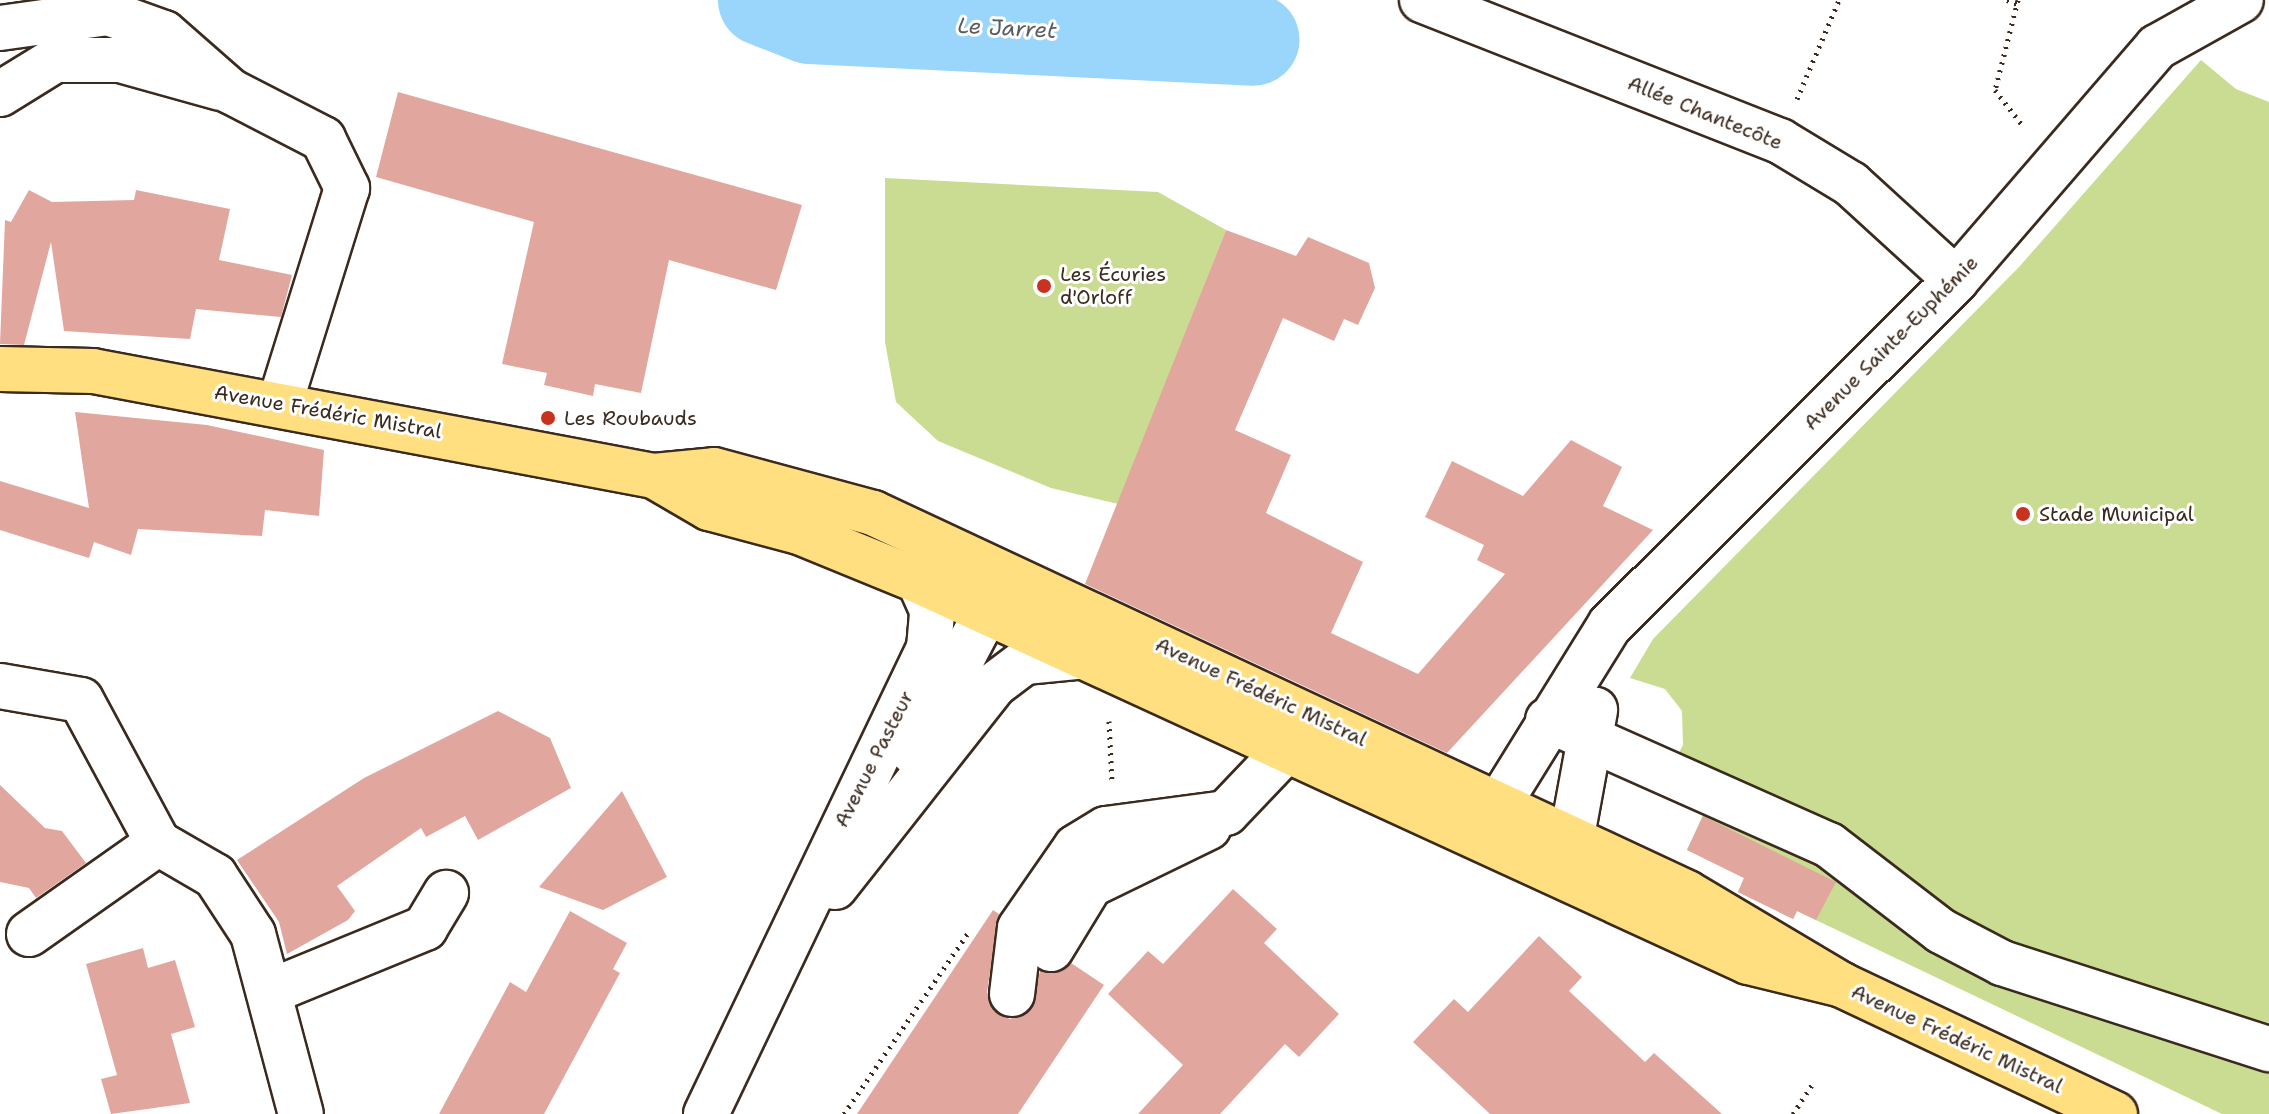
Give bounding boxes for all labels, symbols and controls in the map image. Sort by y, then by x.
water label: Le Jarret [957,12,1057,44]
street label: Allée Chantecôte [1624,71,1786,155]
street label: Avenue Sainte-Euphémie [1799,251,1983,435]
place label: Les Écuries d'Orloff [1060,262,1166,309]
marker: Les Écuries d'Orloff [1035,277,1053,295]
street label: Avenue Frédéric Mistral [212,380,444,444]
place label: Les Roubauds [564,406,697,430]
marker: Les Roubauds [539,409,557,427]
place label: Stade Municipal [2039,502,2194,526]
marker: Stade Municipal [2014,505,2032,523]
street label: Avenue Frédéric Mistral [1151,632,1371,752]
street label: Avenue Pasteur [829,687,919,831]
street label: Avenue Frédéric Mistral [1847,979,2067,1099]

